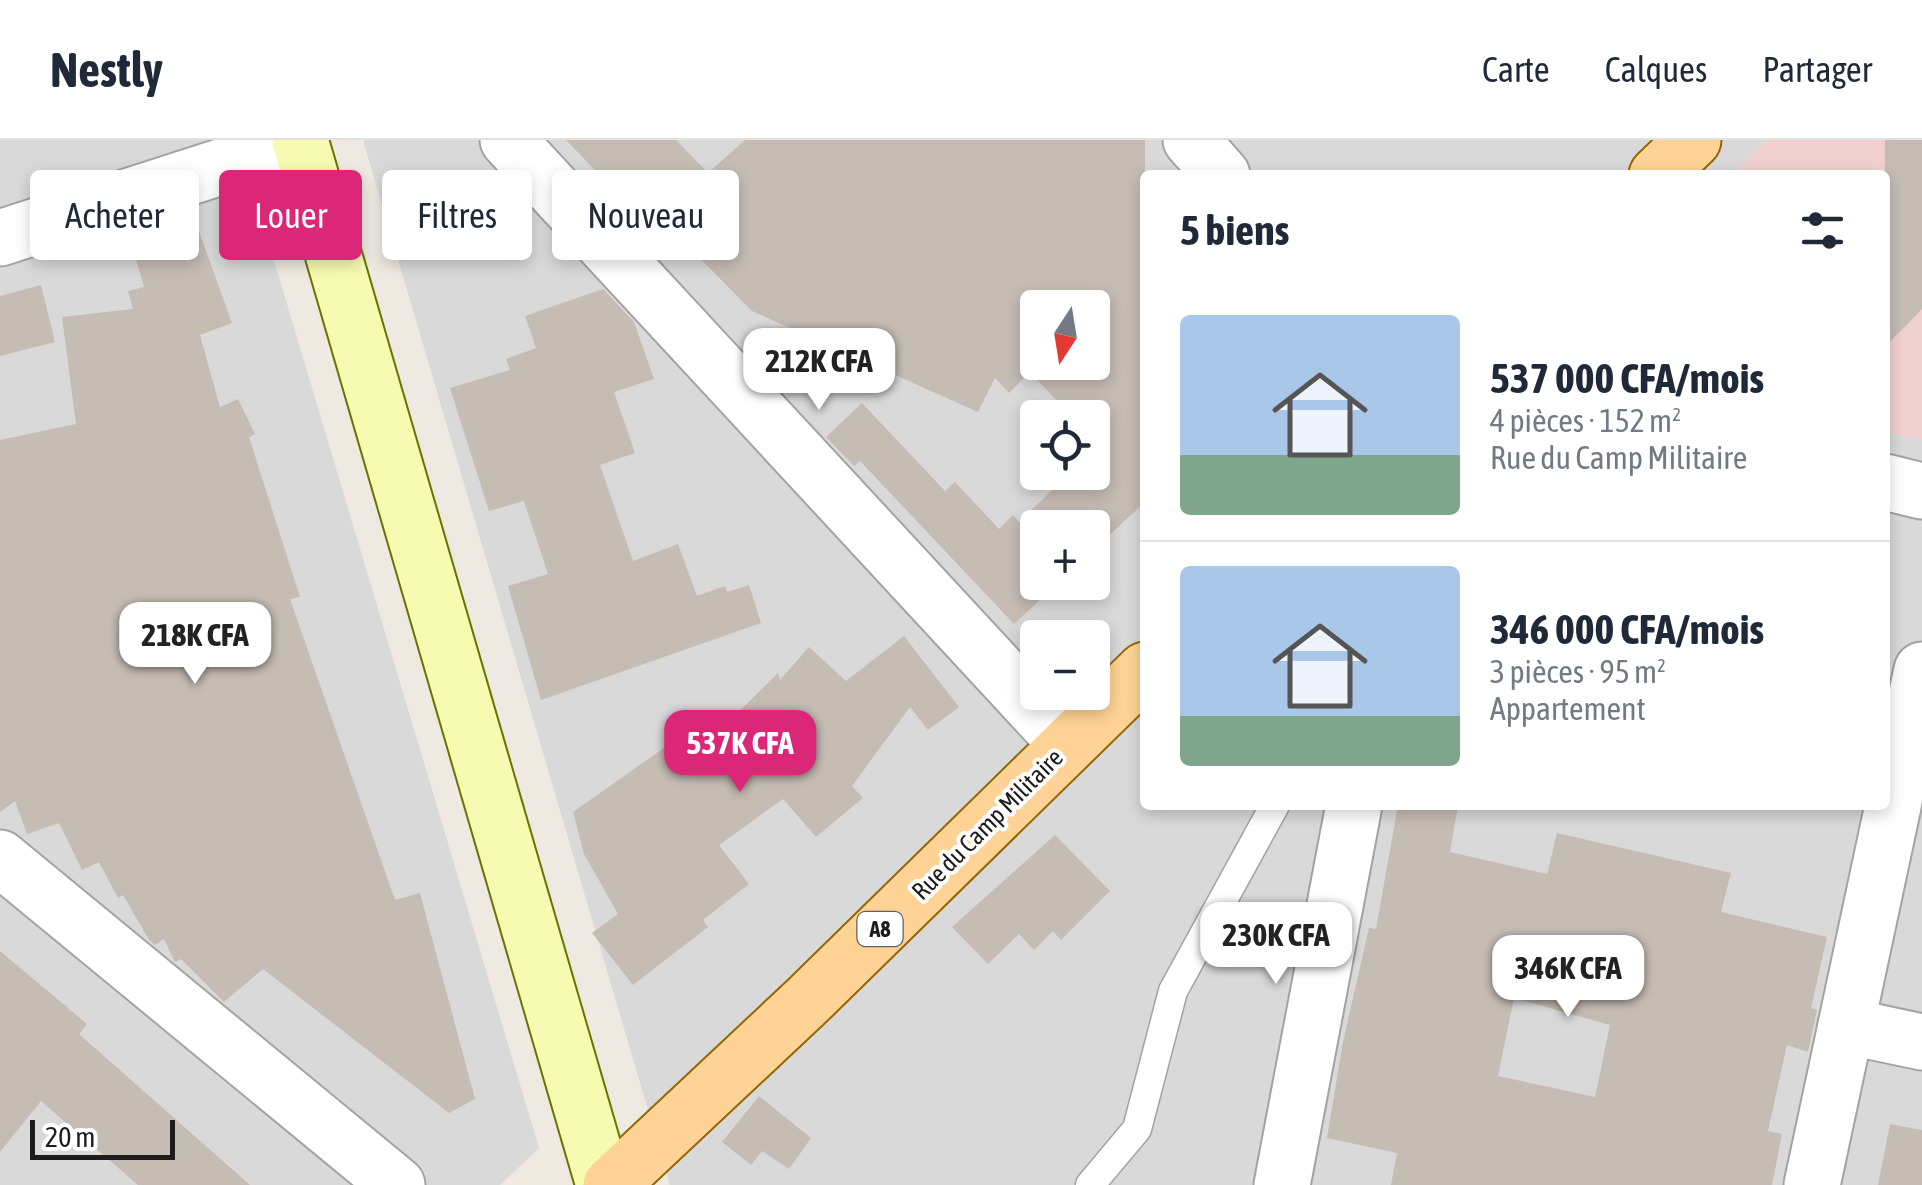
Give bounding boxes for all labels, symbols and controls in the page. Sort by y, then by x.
text: Nestly [50,42,163,97]
text: Carte [1482,49,1550,89]
text: Calques [1605,49,1707,89]
text: Partager [1762,49,1872,89]
chip: Acheter [30,170,199,260]
chip: Louer [219,170,362,260]
chip: Filtres [382,170,532,260]
chip: Nouveau [552,170,739,260]
icon: filters [1795,203,1850,258]
text: 5 biens [1180,206,1289,254]
north arrow [1020,290,1110,380]
map controls [1020,290,1110,710]
pin: 212K CFA [716,328,922,413]
text: 212K CFA [765,342,873,379]
text: 537 000 CFA/mois [1490,354,1764,402]
icon: home [1260,355,1380,475]
button: locate [1020,400,1110,490]
text: 4 pièces · 152 m² [1490,402,1681,439]
text: Rue du Camp Militaire [1490,439,1747,476]
button: + [1020,510,1110,600]
pin: 218K CFA [92,602,298,687]
text: 346 000 CFA/mois [1490,605,1764,653]
icon: home [1260,606,1380,726]
text: 218K CFA [141,616,249,653]
button: − [1020,620,1110,710]
text: 3 pièces · 95 m² [1490,653,1666,690]
text: Appartement [1490,690,1646,727]
pin: 537K CFA [637,710,843,795]
text: 537K CFA [686,724,794,761]
street label: Rue du Camp Militaire [906,743,1068,905]
pin: 230K CFA [1173,902,1379,987]
road number: A8 [858,912,902,946]
text: 230K CFA [1222,916,1330,953]
pin: 346K CFA [1465,935,1671,1020]
text: 346K CFA [1514,949,1622,986]
scale bar [30,1115,175,1160]
text: 20 m [45,1121,95,1153]

